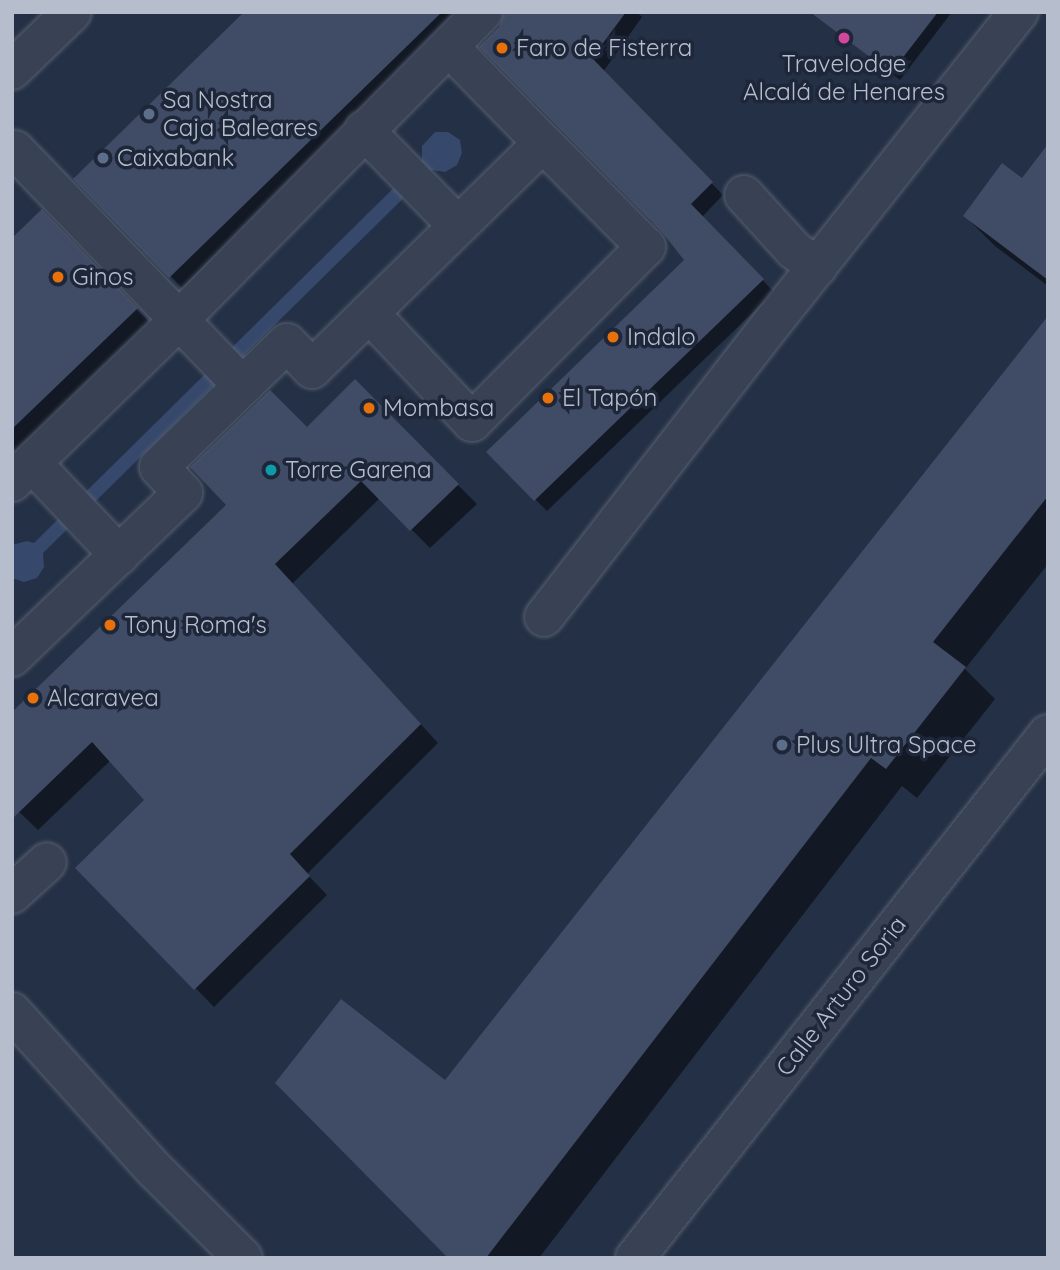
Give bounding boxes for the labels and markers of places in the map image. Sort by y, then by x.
marker: Travelodge Alcalá de Henares [836,30,852,46]
place label: Faro de Fisterra [516,34,692,62]
marker: Faro de Fisterra [494,40,510,56]
place label: Travelodge Alcalá de Henares [743,50,945,106]
place label: Sa Nostra Caja Baleares [163,86,318,142]
marker: Sa Nostra Caja Baleares [141,106,157,122]
place label: Caixabank [117,144,234,172]
marker: Caixabank [95,150,111,166]
place label: Ginos [72,263,133,291]
marker: Ginos [50,269,66,285]
place label: Indalo [627,323,696,351]
marker: Indalo [605,329,621,345]
place label: El Tapón [562,384,657,412]
marker: El Tapón [540,390,556,406]
place label: Mombasa [383,394,494,422]
marker: Mombasa [361,400,377,416]
place label: Torre Garena [285,456,431,484]
marker: Torre Garena [263,462,279,478]
place label: Tony Roma's [124,611,267,639]
marker: Tony Roma's [102,617,118,633]
place label: Alcaravea [47,684,159,712]
marker: Alcaravea [25,690,41,706]
place label: Plus Ultra Space [796,731,976,759]
marker: Plus Ultra Space [774,737,790,753]

